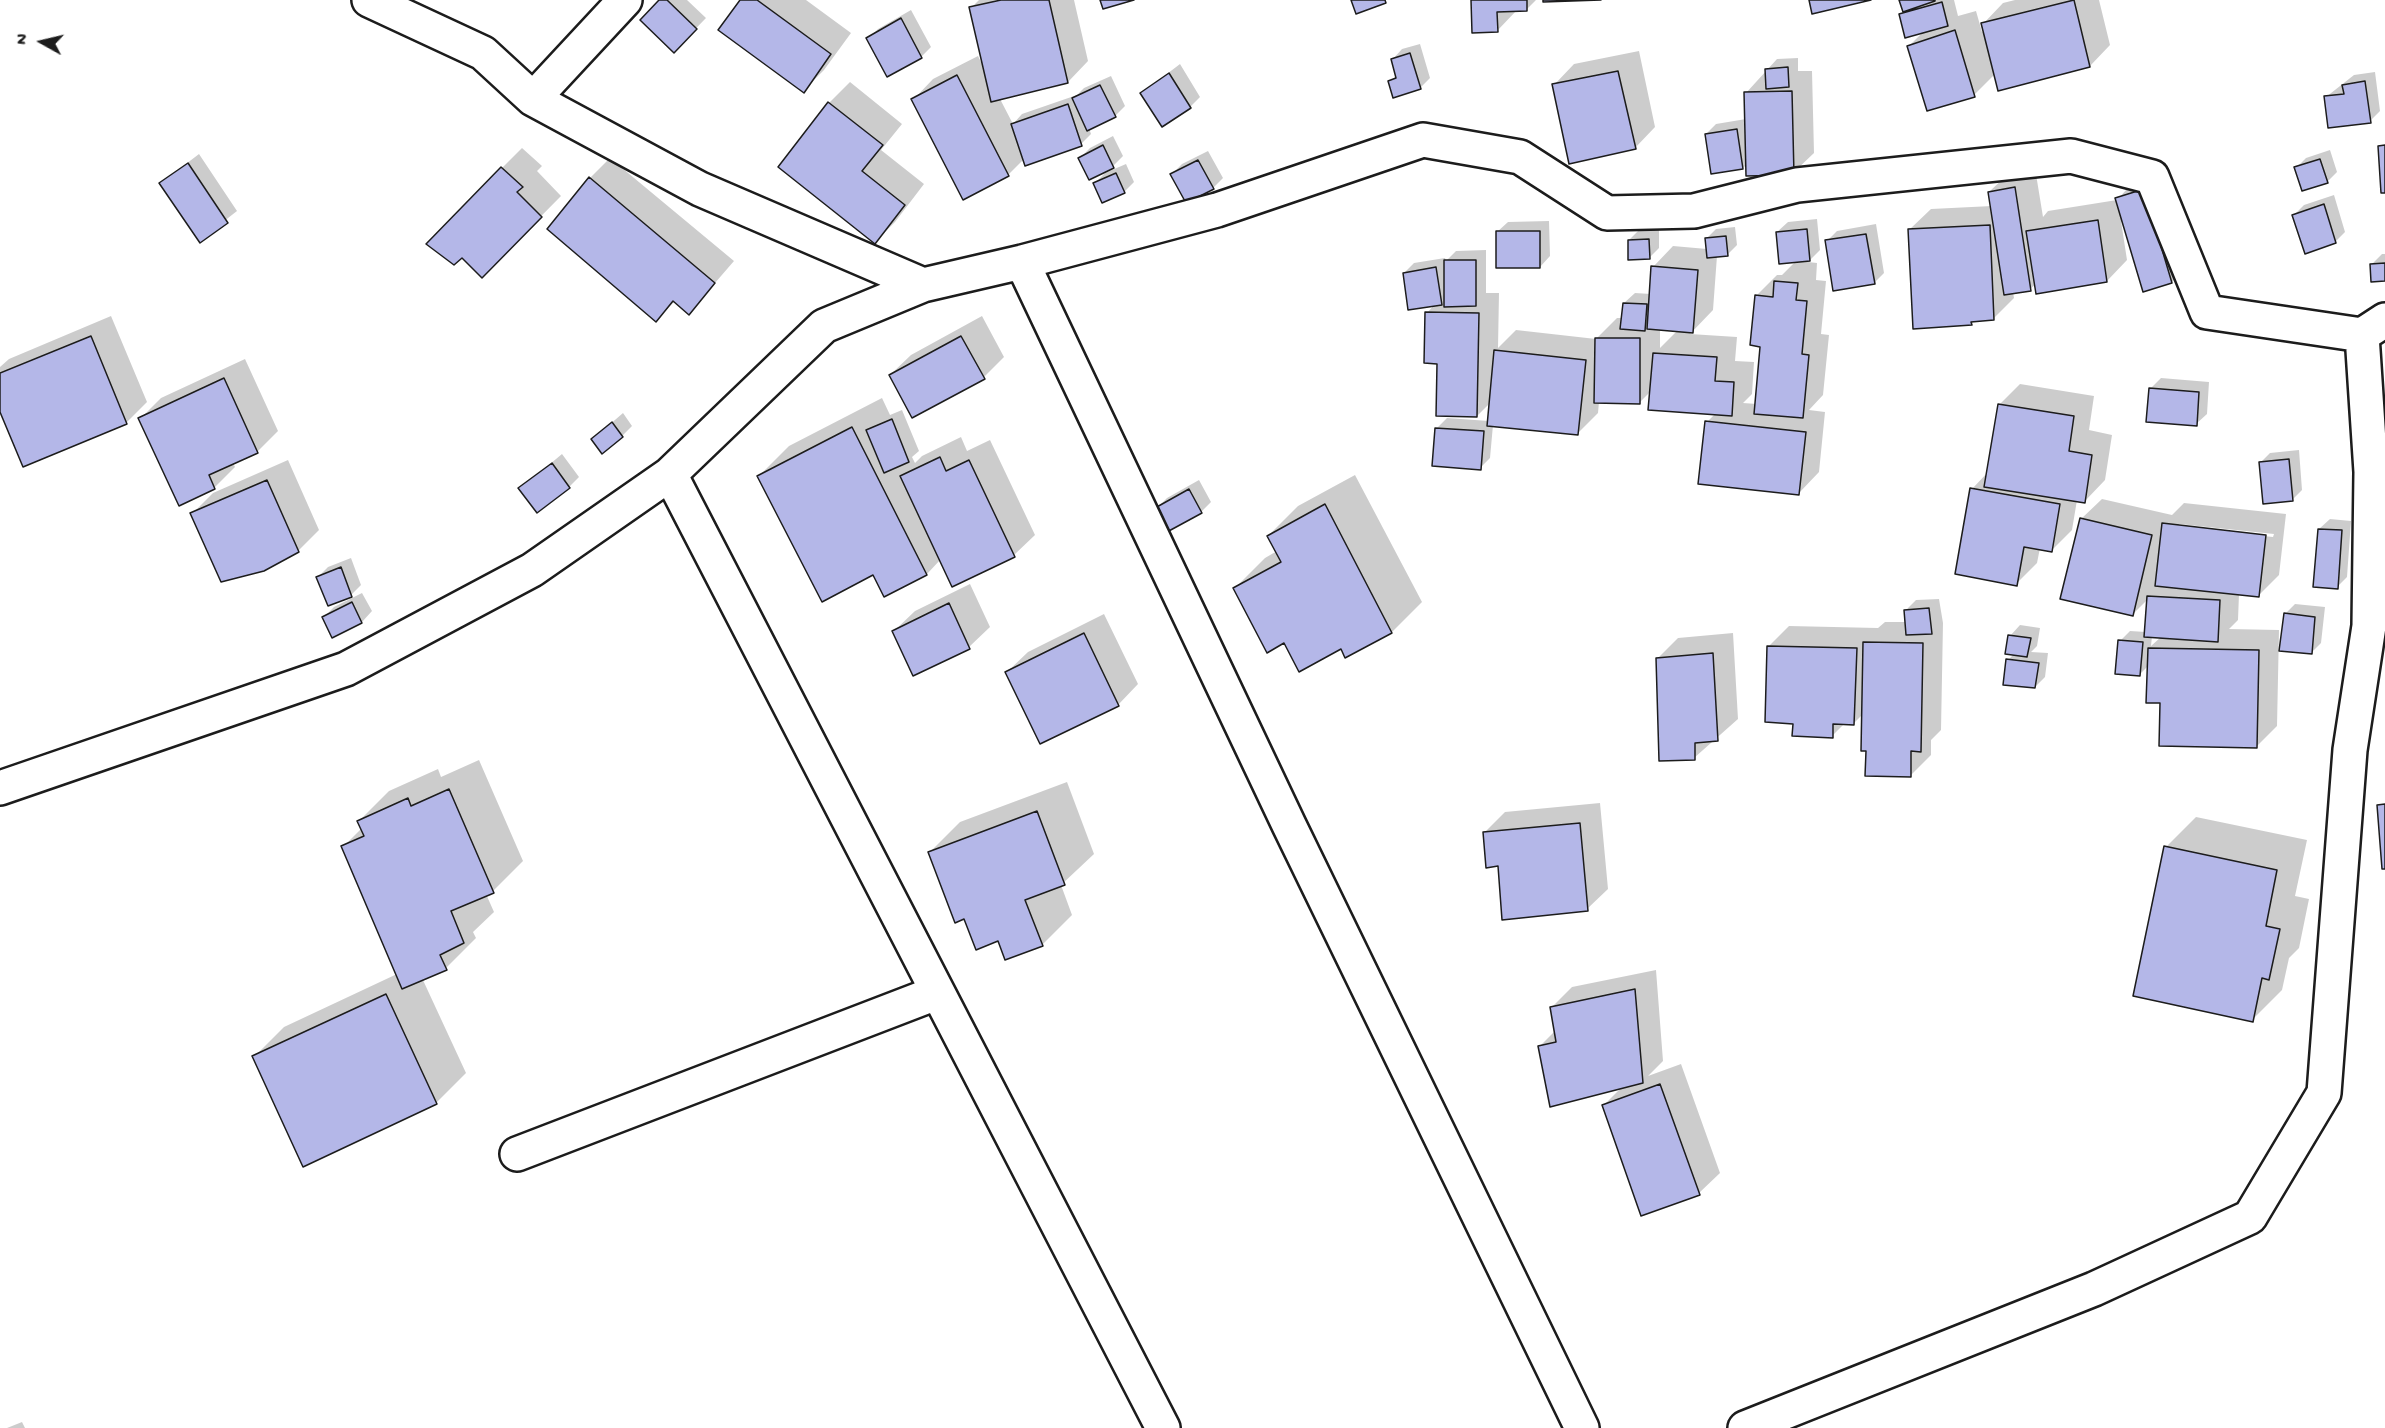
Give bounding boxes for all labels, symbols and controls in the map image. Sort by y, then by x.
north arrow [12,12,72,72]
text: N [14,33,34,46]

